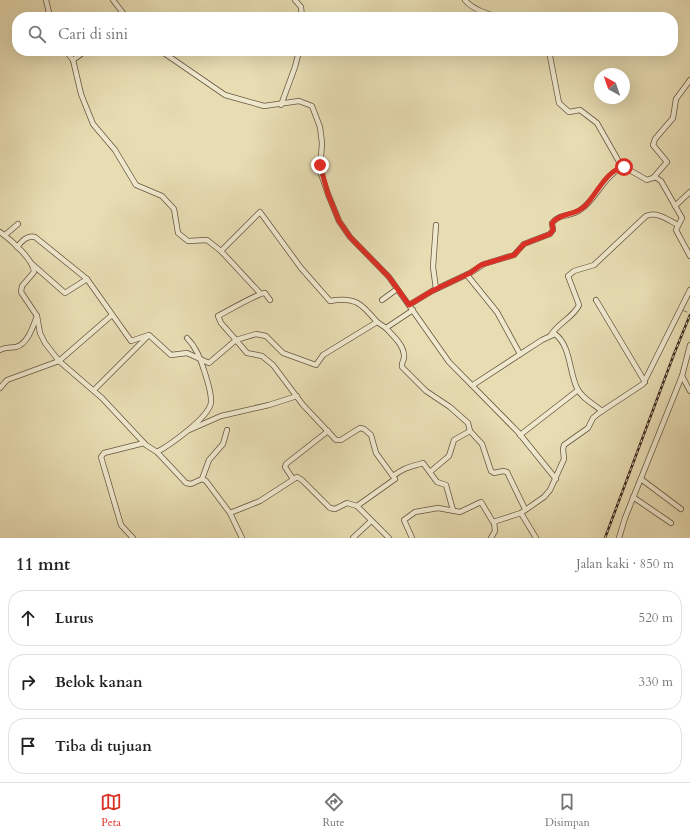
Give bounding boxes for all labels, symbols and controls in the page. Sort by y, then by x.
search box [12,12,678,56]
icon: search [26,23,48,45]
text: Cari di sini [58,24,128,44]
north arrow [594,68,630,104]
route end [311,156,329,174]
route start [615,158,633,176]
text: 11 mnt [16,553,70,576]
text: Jalan kaki · 850 m [576,555,674,573]
icon: ahead [17,607,39,629]
text: Lurus [55,608,94,628]
text: 520 m [639,609,673,627]
icon: right [17,671,39,693]
text: Belok kanan [55,672,143,692]
text: 330 m [639,673,673,691]
icon: arrive [17,735,39,757]
text: Tiba di tujuan [55,736,152,756]
tab: Peta [100,791,122,830]
tab: Rute [322,791,345,830]
tab: Disimpan [545,791,590,830]

